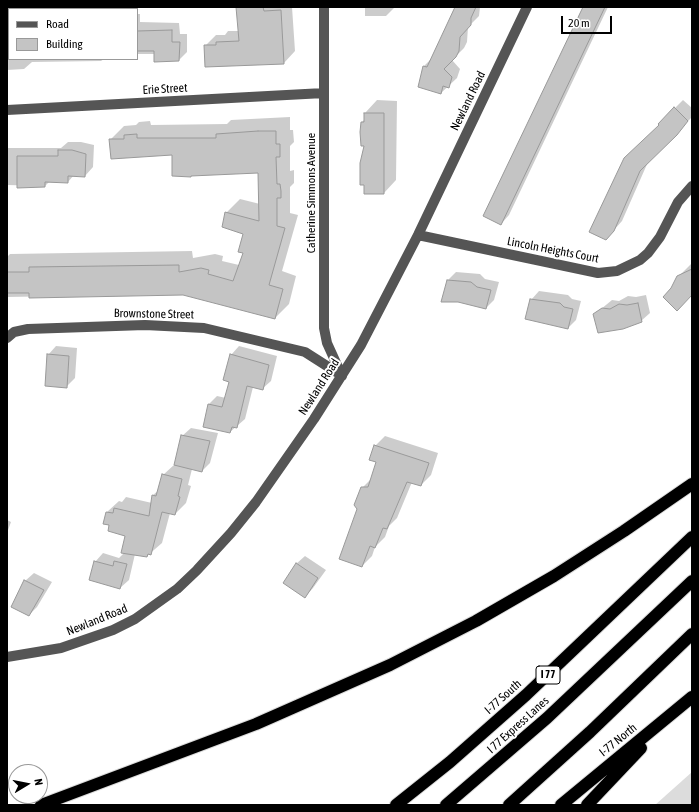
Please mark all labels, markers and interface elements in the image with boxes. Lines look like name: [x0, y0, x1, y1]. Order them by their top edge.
legend: [8, 8, 138, 60]
scale bar: [563, 8, 614, 34]
text: 20 m: [568, 16, 590, 30]
text: Road: [46, 17, 69, 31]
text: Building: [46, 37, 83, 51]
street label: Newland Road: [447, 69, 489, 133]
street label: Erie Street: [142, 81, 188, 97]
street label: Catherine Simmons Avenue: [304, 133, 318, 253]
street label: Lincoln Heights Court: [506, 234, 600, 266]
street label: Brownstone Street: [114, 306, 194, 322]
street label: Newland Road: [295, 356, 343, 418]
street label: Newland Road: [64, 601, 130, 639]
road number: I 77: [536, 666, 560, 684]
street label: I-77 South: [482, 677, 524, 717]
street label: I 77 Express Lanes: [484, 694, 552, 756]
street label: I-77 North: [596, 720, 640, 760]
north arrow: [8, 764, 48, 804]
text: N: [32, 778, 45, 786]

